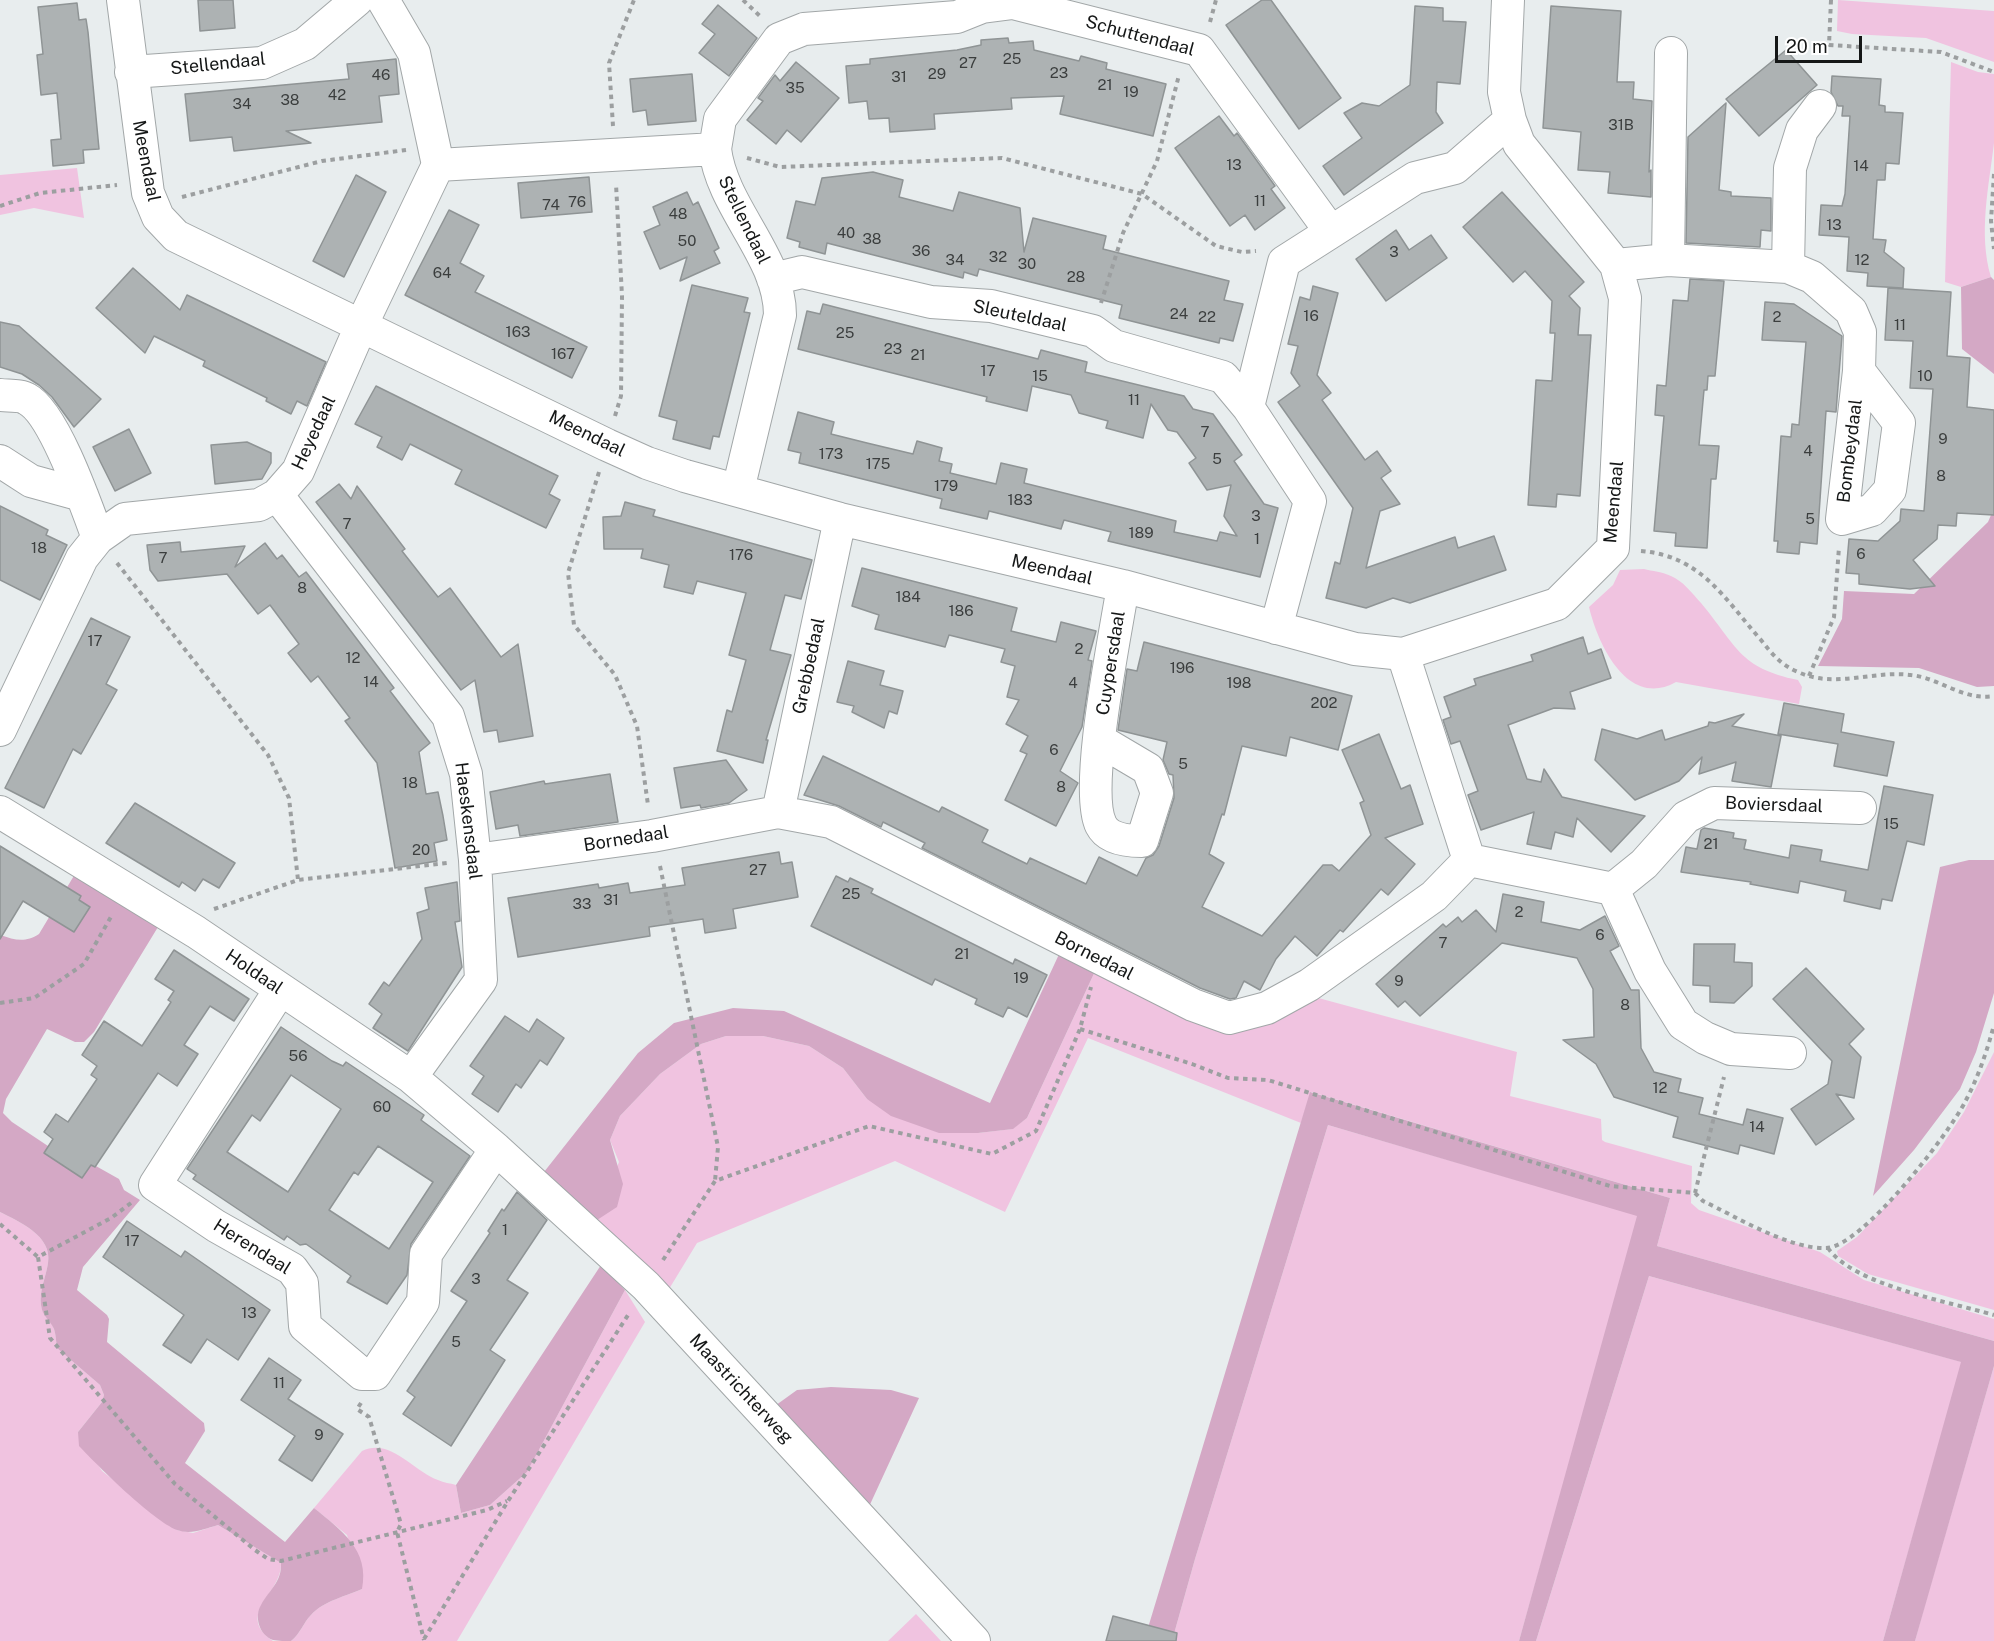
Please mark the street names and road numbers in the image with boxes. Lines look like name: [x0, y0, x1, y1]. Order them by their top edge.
street label: Schuttendaal: [1083, 11, 1197, 61]
street label: Stellendaal: [169, 48, 267, 80]
street label: Meendaal: [128, 118, 164, 204]
street label: Stellendaal: [713, 172, 775, 268]
street label: Sleuteldaal: [971, 295, 1069, 337]
street label: Heyedaal: [287, 392, 341, 474]
street label: Bombeydaal: [1833, 398, 1867, 504]
street label: Meendaal: [545, 406, 629, 462]
street label: Meendaal: [1600, 460, 1628, 544]
street label: Meendaal: [1009, 550, 1095, 590]
street label: Cuypersdaal: [1092, 609, 1130, 717]
street label: Grebbedaal: [788, 616, 830, 716]
street label: Haeskensdaal: [450, 761, 486, 881]
street label: Boviersdaal: [1725, 792, 1823, 818]
street label: Bornedaal: [582, 822, 670, 856]
street label: Bornedaal: [1051, 927, 1137, 985]
street label: Holdaal: [221, 945, 287, 999]
street label: Herendaal: [209, 1215, 295, 1279]
street label: Maastrichterweg: [685, 1330, 797, 1448]

